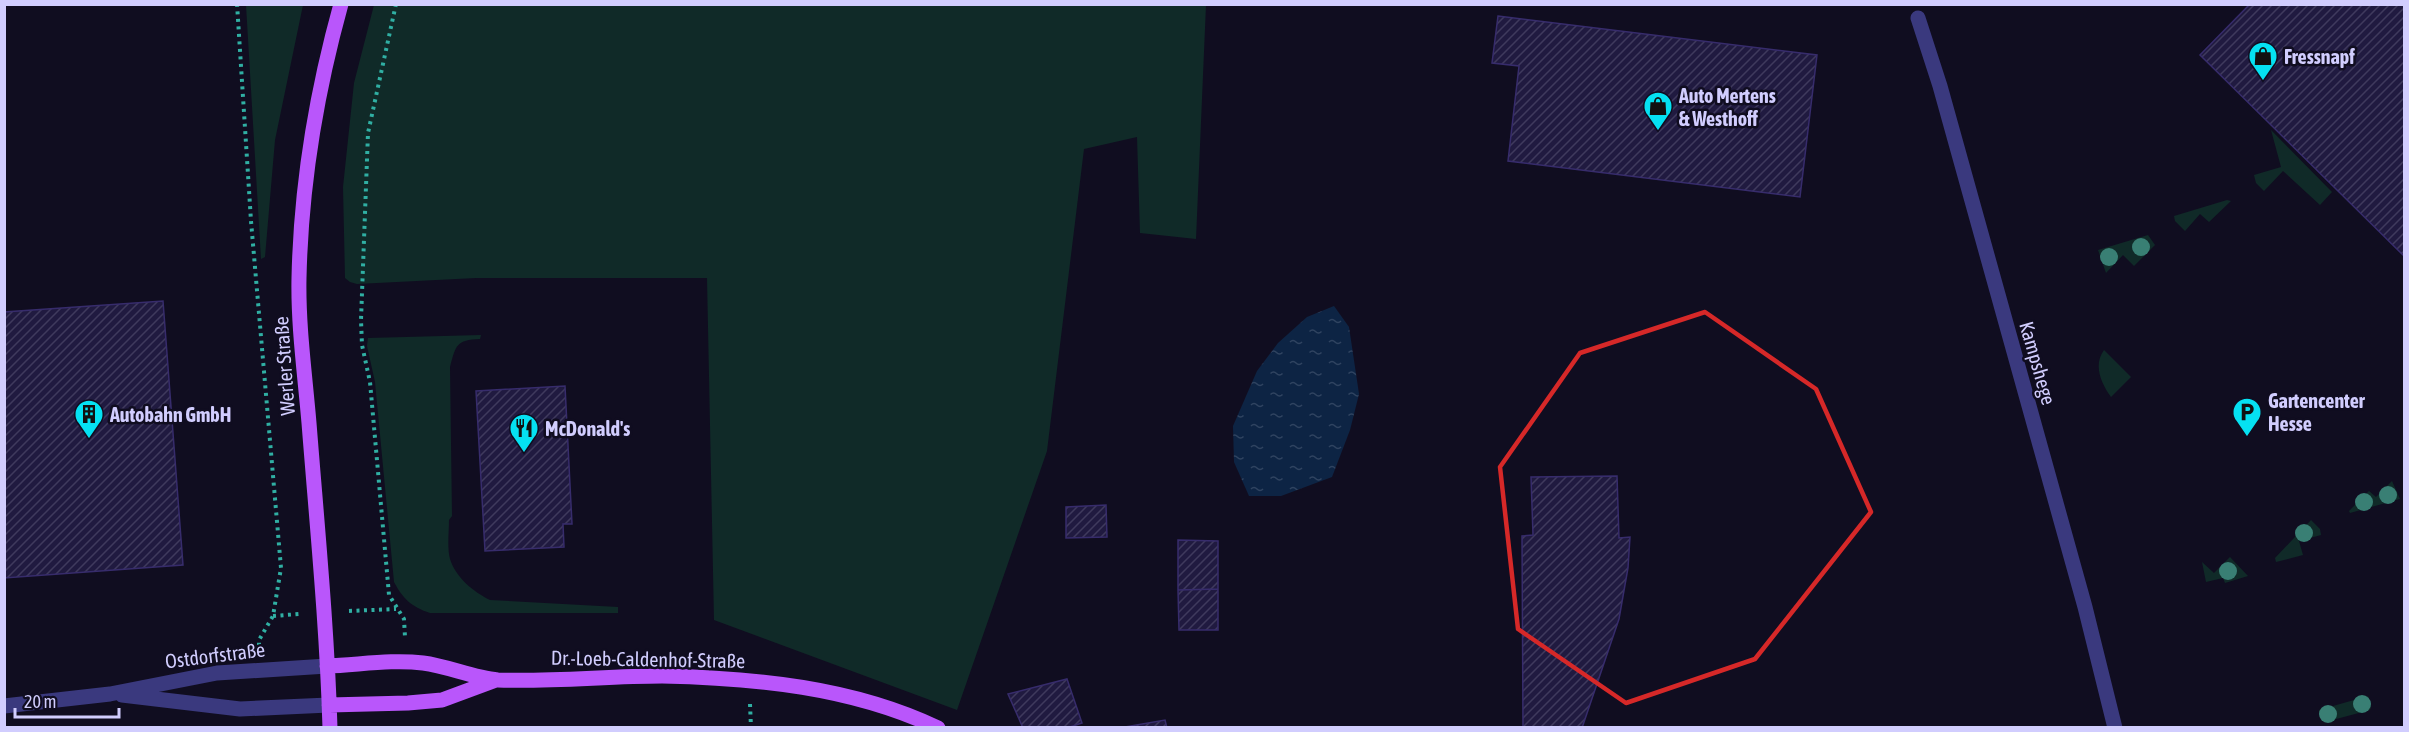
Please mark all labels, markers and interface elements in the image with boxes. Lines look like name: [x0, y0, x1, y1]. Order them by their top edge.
shop icon: Fressnapf: [2247, 40, 2279, 82]
place label: Fressnapf: [2284, 45, 2355, 68]
place label: Auto Mertens & Westhoff: [1678, 84, 1776, 130]
shop icon: Auto Mertens & Westhoff: [1642, 90, 1674, 132]
street label: Werler Straße: [269, 316, 299, 416]
street label: Kampshege: [2015, 319, 2061, 407]
place label: Gartencenter Hesse: [2268, 389, 2366, 435]
parking icon: Gartencenter Hesse: [2231, 396, 2263, 438]
building icon: Autobahn GmbH: [73, 398, 105, 440]
place label: Autobahn GmbH: [109, 403, 231, 426]
restaurant icon: McDonald's: [508, 412, 540, 454]
place label: McDonald's: [545, 417, 630, 440]
street label: Ostdorfstraße: [164, 637, 266, 673]
street label: Dr.-Loeb-Caldenhof-Straße: [551, 646, 745, 672]
scale bar: [15, 681, 118, 719]
text: 20 m: [24, 691, 56, 712]

